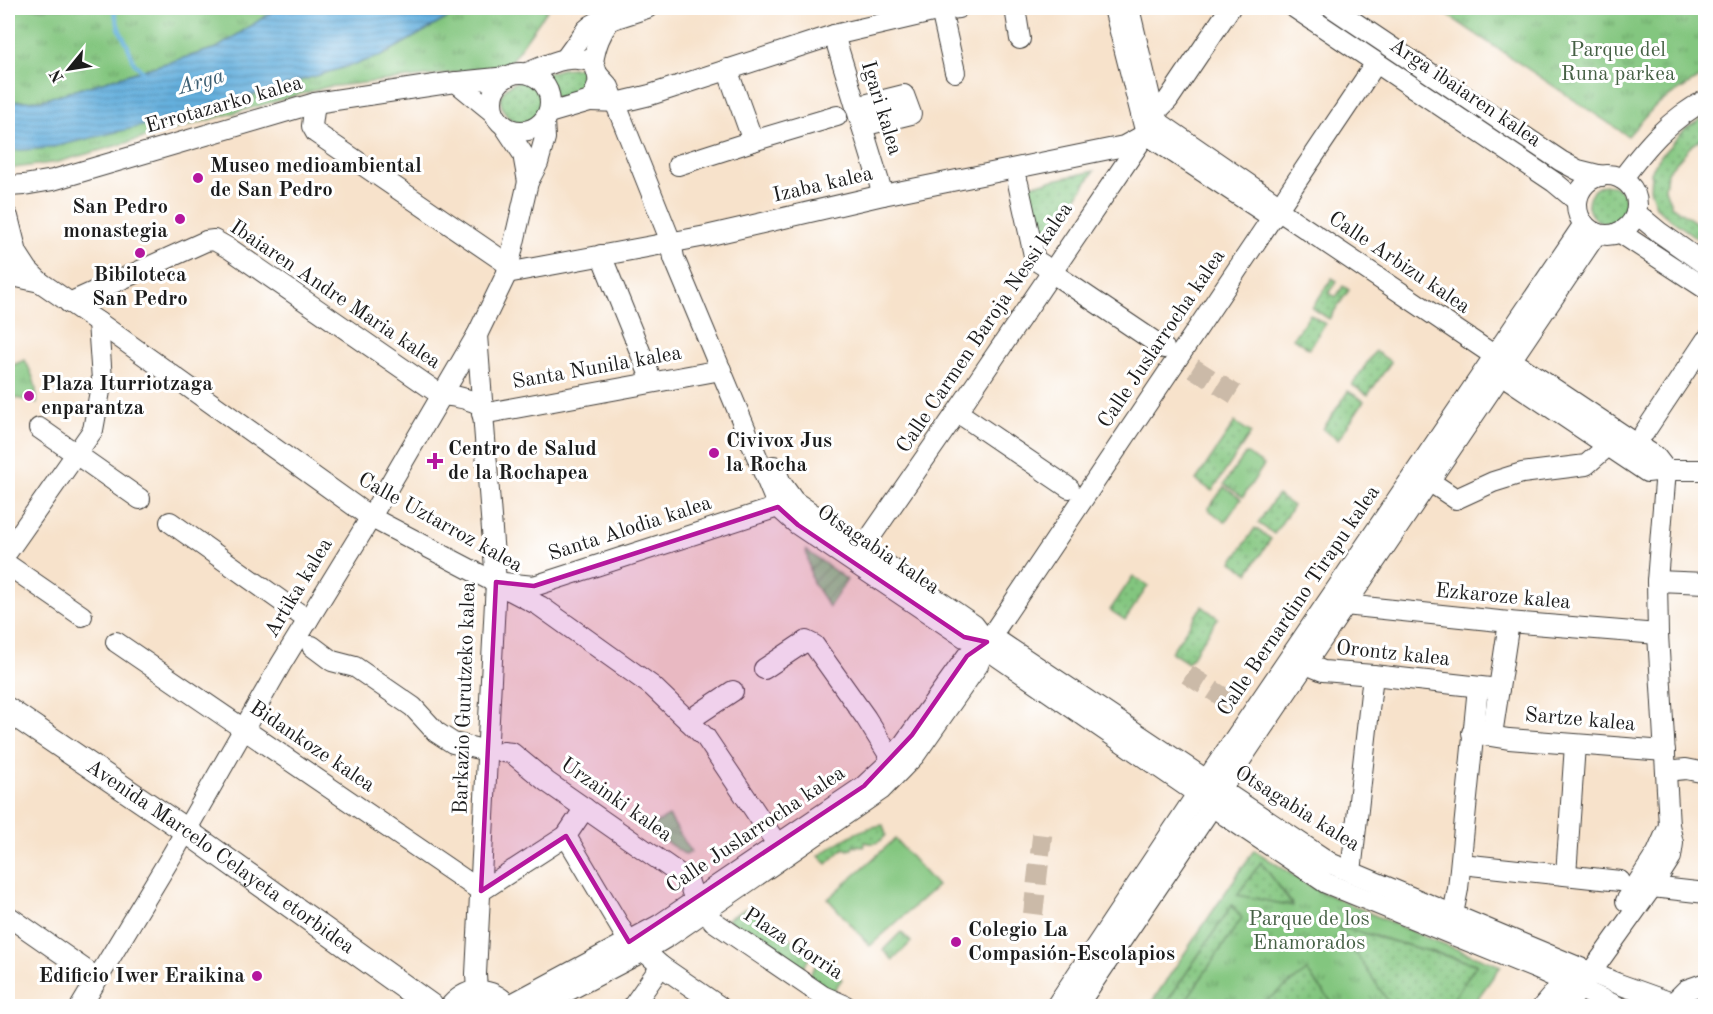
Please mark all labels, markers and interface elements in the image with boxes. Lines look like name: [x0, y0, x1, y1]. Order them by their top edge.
street label: Arga ibaiaren kalea: [1386, 35, 1544, 151]
north arrow: [39, 39, 99, 99]
park label: Parque del Runa parkea: [1561, 40, 1675, 85]
street label: Igari kalea: [857, 58, 905, 158]
water label: Arga: [174, 65, 227, 99]
text: N: [47, 66, 68, 85]
street label: Errotazarko kalea: [143, 73, 305, 137]
place label: Museo medioambiental de San Pedro: [210, 156, 422, 201]
street label: Izaba kalea: [771, 163, 875, 207]
marker: Museo medioambiental de San Pedro: [191, 171, 205, 185]
place label: San Pedro monastegia: [63, 197, 168, 242]
street label: Calle Carmen Baroja Nessi kalea: [893, 199, 1077, 457]
street label: Calle Arbizu kalea: [1324, 208, 1474, 318]
marker: San Pedro monastegia: [173, 212, 187, 226]
street label: Ibaiaren Andre Maria kalea: [226, 217, 444, 373]
marker: Bibiloteca San Pedro: [133, 246, 147, 260]
street label: Calle Juslarrocha kalea: [1094, 246, 1230, 432]
place label: Bibiloteca San Pedro: [92, 265, 188, 310]
street label: Santa Nunila kalea: [511, 343, 683, 393]
place label: Plaza Iturriotzaga enparantza: [41, 374, 213, 419]
marker: Plaza Iturriotzaga enparantza: [22, 389, 36, 403]
place label: Civivox Jus la Rocha: [726, 431, 832, 476]
place label: Centro de Salud de la Rochapea: [448, 439, 597, 484]
marker: Civivox Jus la Rocha: [707, 446, 721, 460]
marker: Centro de Salud de la Rochapea: [426, 452, 444, 470]
street label: Calle Uztarroz kalea: [354, 469, 526, 577]
street label: Calle Bernardino Tirapu kalea: [1214, 482, 1384, 720]
street label: Santa Alodia kalea: [546, 493, 714, 565]
street label: Otsagabia kalea: [813, 501, 943, 599]
street label: Artika kalea: [261, 535, 337, 641]
street label: Barkazio Gurutzeko kalea: [450, 581, 480, 815]
street label: Ezkaroze kalea: [1434, 581, 1572, 613]
street label: Orontz kalea: [1335, 638, 1451, 670]
street label: Bidankoze kalea: [246, 697, 378, 797]
street label: Sartze kalea: [1524, 705, 1636, 735]
street label: Urzainki kalea: [556, 754, 676, 846]
street label: Avenida Marcelo Celayeta etorbidea: [82, 756, 358, 958]
street label: Calle Juslarrocha kalea: [663, 762, 849, 898]
street label: Otsagabia kalea: [1231, 762, 1363, 856]
street label: Plaza Gorria: [739, 904, 847, 984]
park label: Parque de los Enamorados: [1248, 909, 1370, 954]
place label: Colegio La Compasión-Escolapios: [968, 920, 1175, 965]
marker: Colegio La Compasión-Escolapios: [949, 935, 963, 949]
place label: Edificio Iwer Eraikina: [39, 966, 245, 987]
marker: Edificio Iwer Eraikina: [250, 969, 264, 983]

